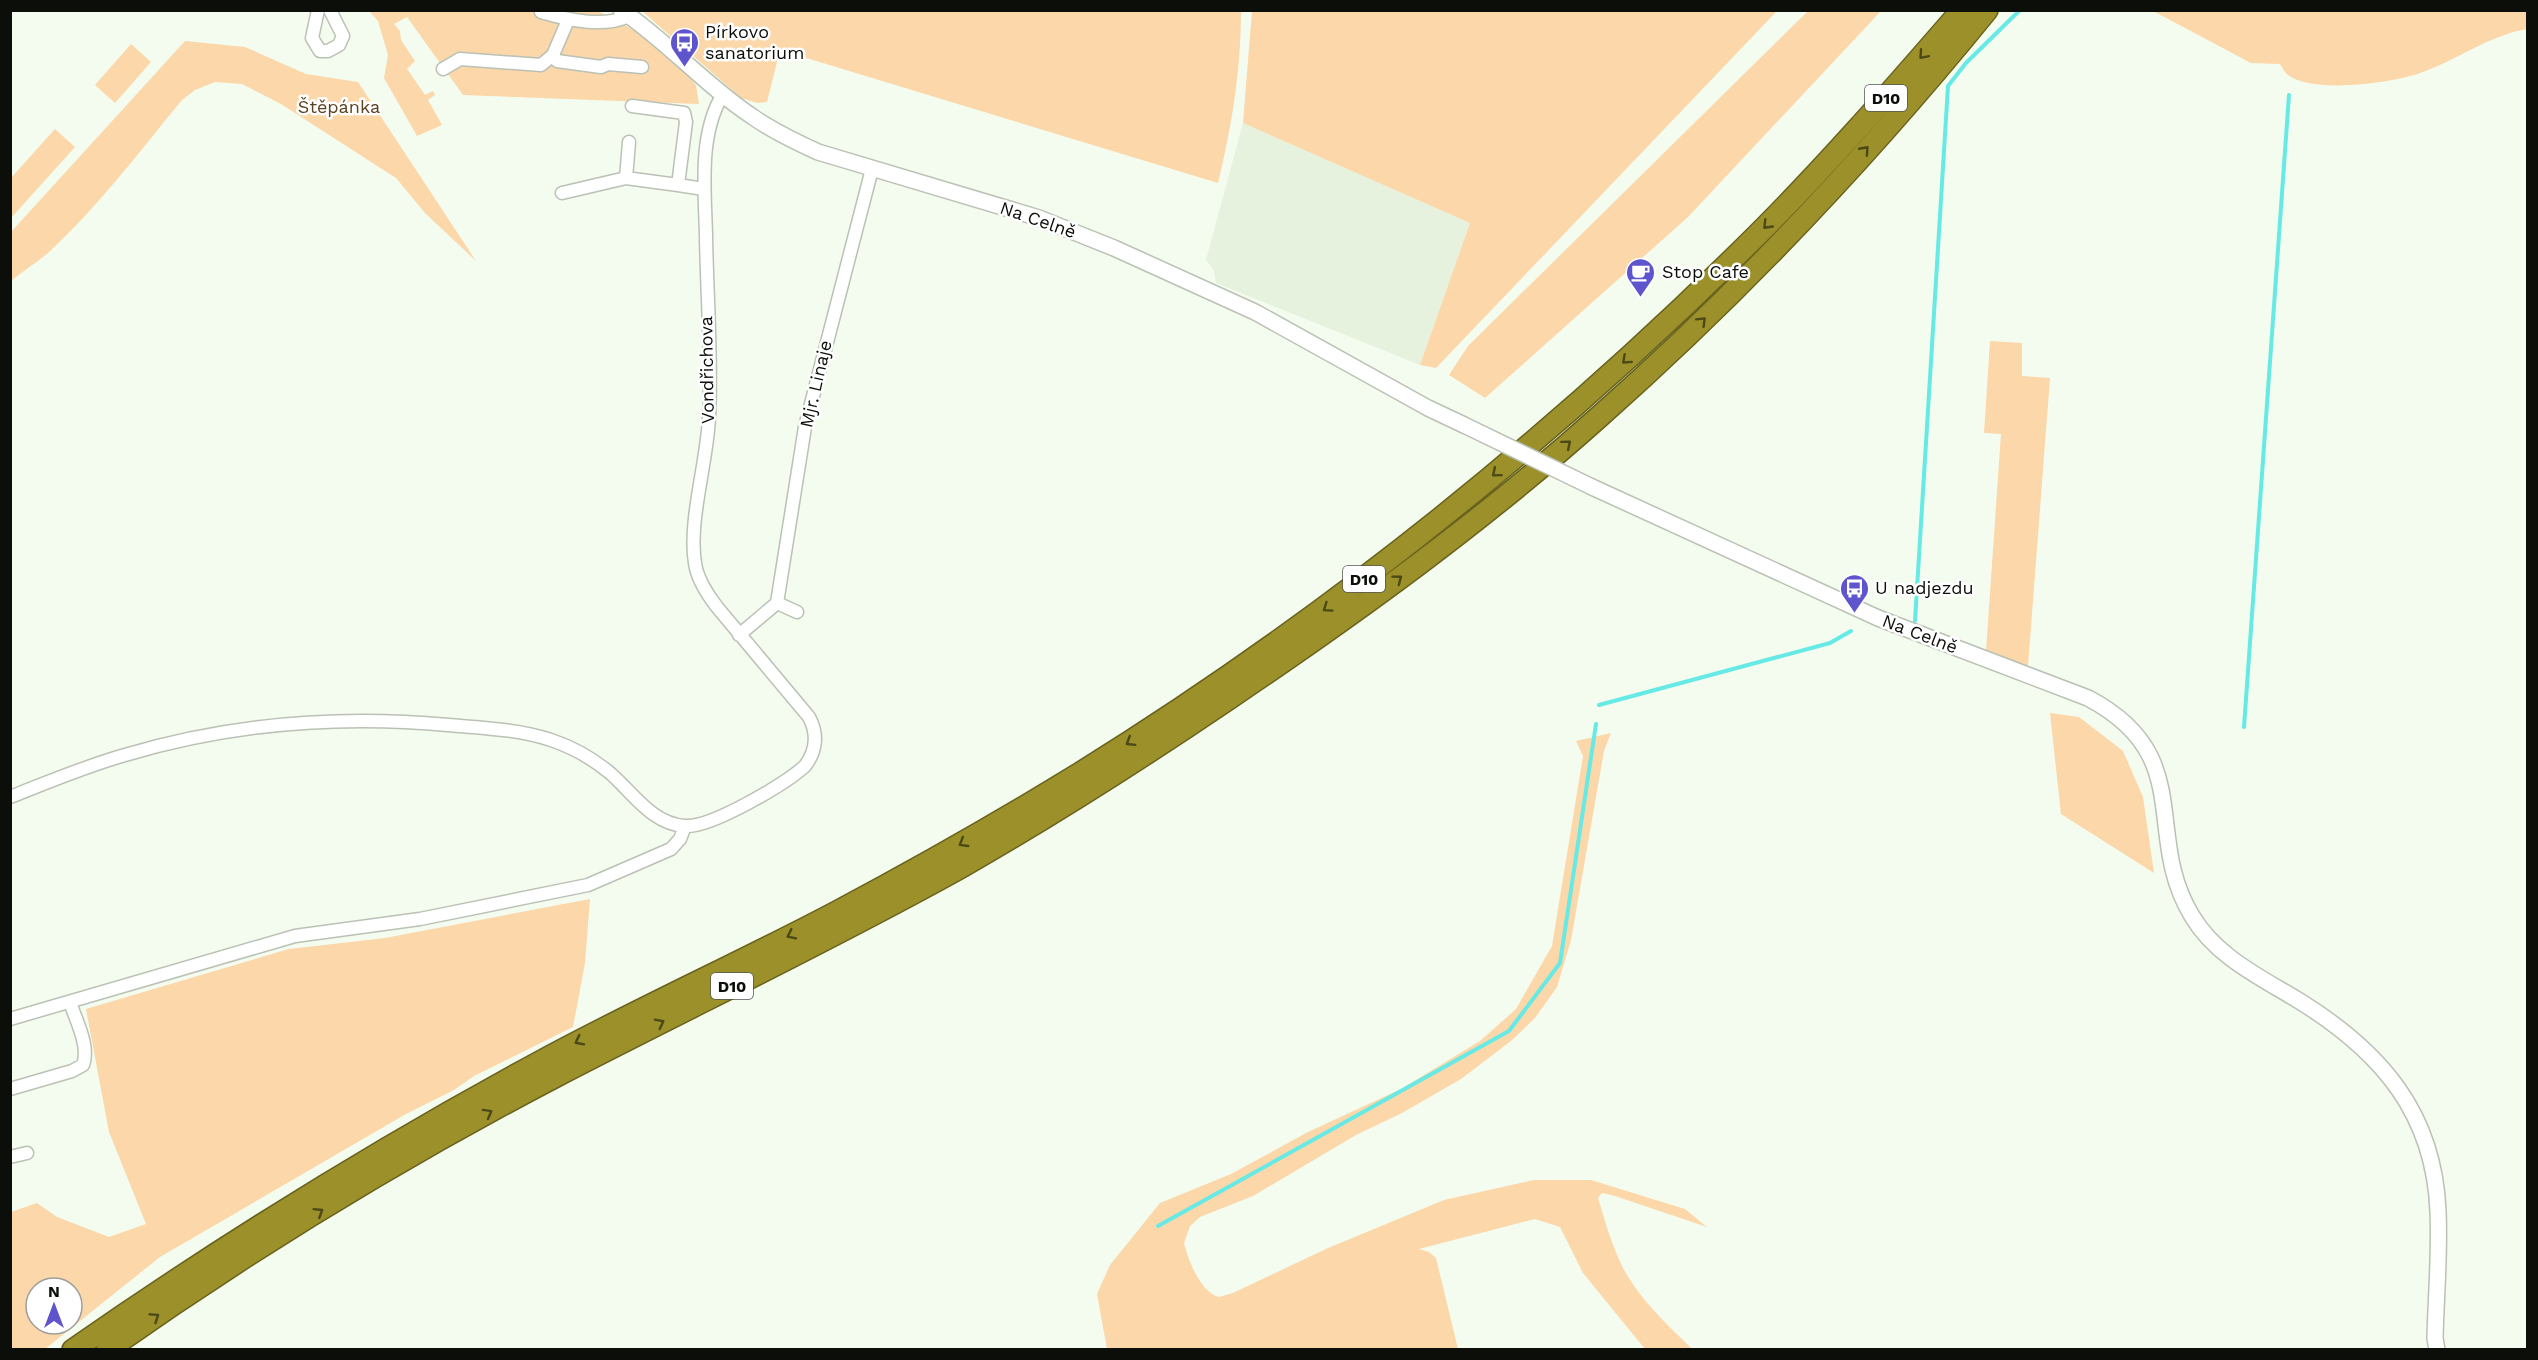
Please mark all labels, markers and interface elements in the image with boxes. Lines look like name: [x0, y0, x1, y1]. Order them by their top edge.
place label: Pírkovo sanatorium: [705, 21, 804, 63]
bus stop icon: Pírkovo sanatorium: [668, 26, 700, 68]
one-way arrow: [1920, 48, 1931, 59]
road number: D10: [1865, 85, 1907, 111]
park label: Štěpánka: [298, 96, 380, 117]
one-way arrow: [1858, 146, 1869, 157]
street label: Na Celně: [997, 197, 1079, 242]
one-way arrow: [1763, 218, 1774, 228]
cafe icon: Stop Cafe: [1625, 256, 1657, 298]
place label: Stop Cafe: [1662, 261, 1749, 282]
street label: Vondřichova: [695, 316, 718, 424]
one-way arrow: [1694, 317, 1705, 328]
street label: Mjr. Linaje: [795, 338, 836, 430]
one-way arrow: [1622, 353, 1633, 364]
one-way arrow: [1560, 440, 1571, 451]
one-way arrow: [1492, 466, 1503, 477]
road number: D10: [1343, 566, 1385, 592]
bus stop icon: U nadjezdu: [1838, 572, 1870, 614]
one-way arrow: [1392, 575, 1403, 586]
place label: U nadjezdu: [1875, 577, 1974, 598]
one-way arrow: [1323, 601, 1334, 612]
street label: Na Celně: [1880, 610, 1961, 657]
one-way arrow: [1126, 734, 1136, 746]
one-way arrow: [959, 835, 969, 847]
one-way arrow: [786, 927, 797, 939]
road number: D10: [711, 973, 753, 999]
one-way arrow: [654, 1019, 665, 1030]
one-way arrow: [575, 1034, 586, 1046]
one-way arrow: [481, 1109, 492, 1120]
one-way arrow: [313, 1207, 323, 1219]
north arrow: [24, 1276, 84, 1336]
text: N: [48, 1282, 60, 1301]
one-way arrow: [149, 1312, 159, 1324]

